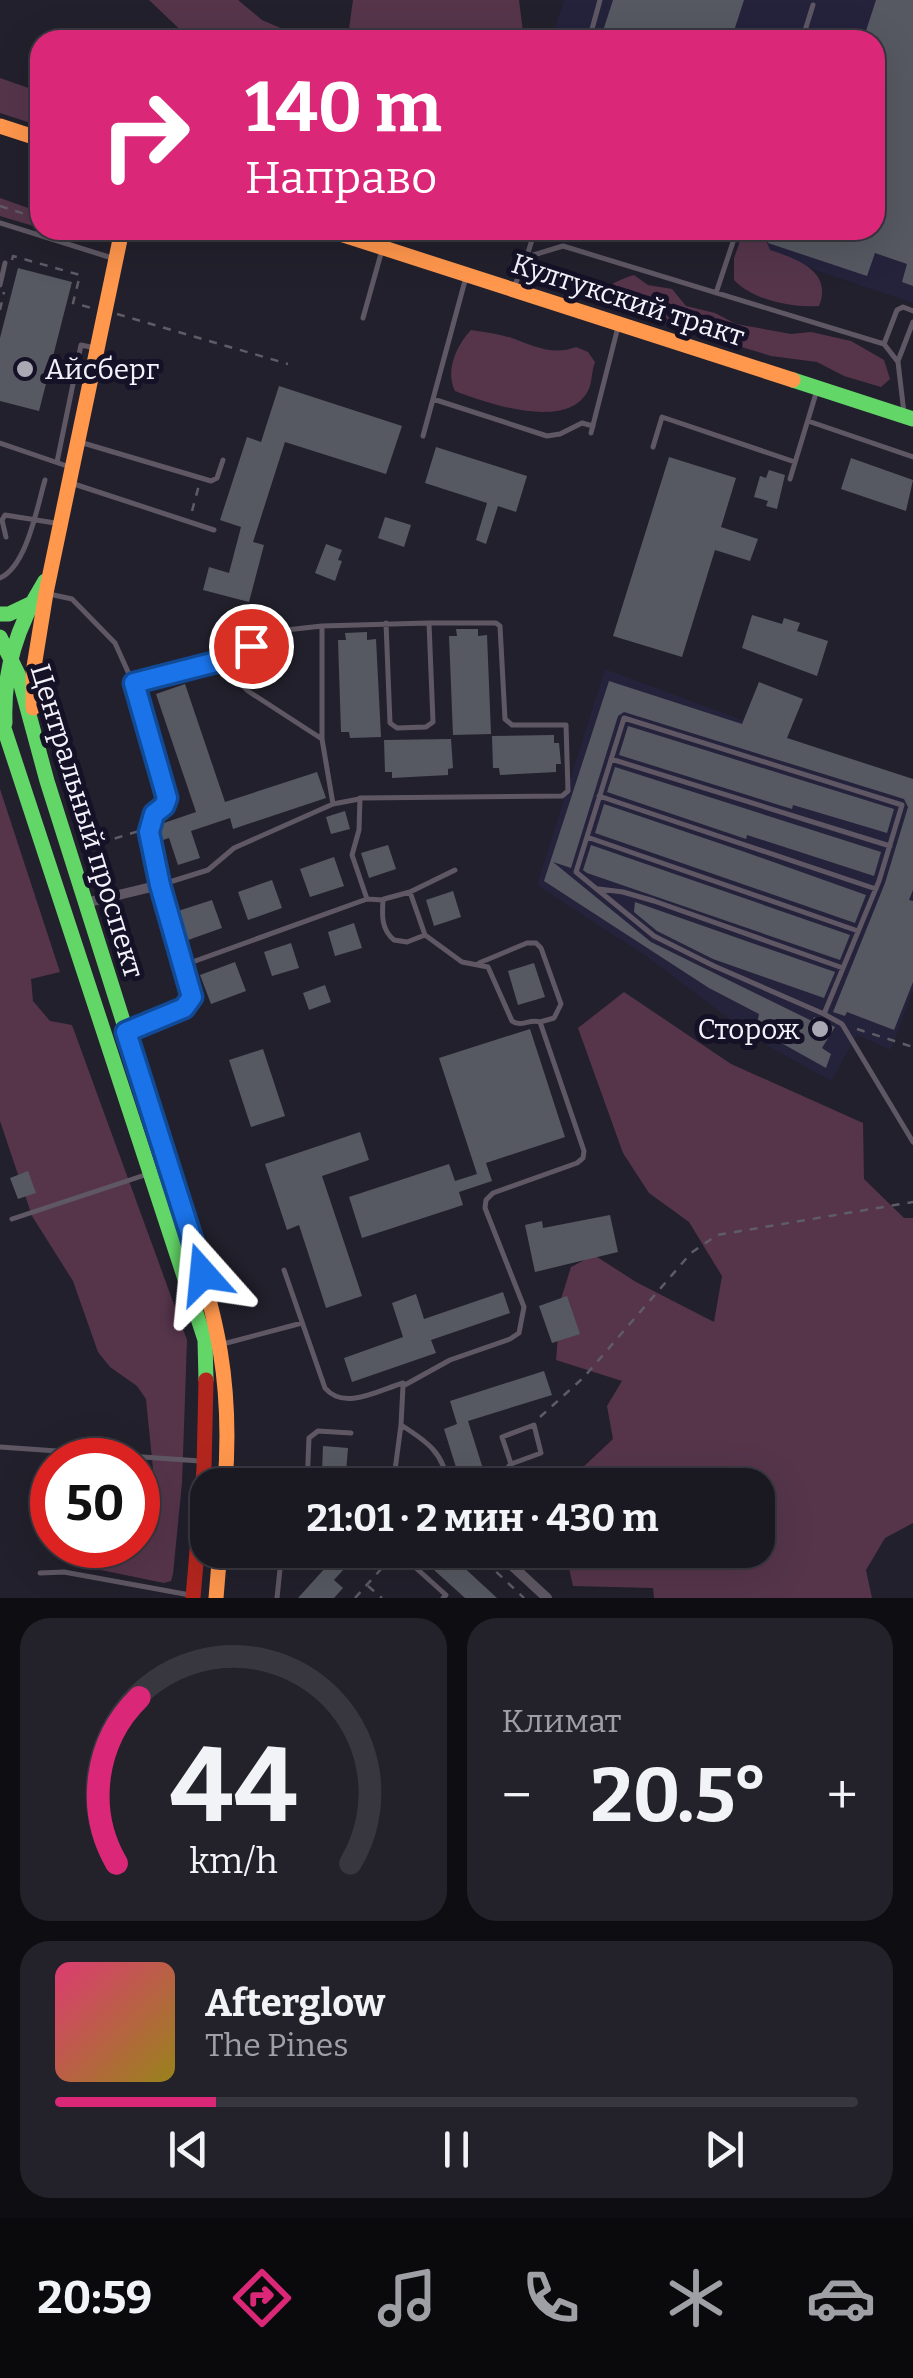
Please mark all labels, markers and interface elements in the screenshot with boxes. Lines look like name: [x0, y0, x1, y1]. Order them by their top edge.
text: 140 m: [245, 66, 442, 150]
icon: right: [80, 70, 210, 200]
text: Направо: [245, 151, 437, 205]
street label: Култукский тракт: [507, 247, 749, 353]
place label: Айсберг: [45, 353, 159, 386]
marker: Айсберг: [14, 358, 36, 380]
pin: [209, 604, 294, 689]
icon: arrive: [224, 619, 279, 674]
street label: Центральный проспект: [24, 660, 150, 982]
place label: Сторож: [697, 1013, 800, 1046]
marker: Сторож: [809, 1018, 831, 1040]
position arrow: [151, 1222, 255, 1326]
speed limit sign: 50: [30, 1438, 160, 1568]
text: 21:01 · 2 мин · 430 m: [306, 1495, 659, 1541]
text: Климат: [502, 1702, 621, 1740]
text: 44: [169, 1724, 297, 1849]
text: 20.5°: [591, 1751, 768, 1841]
text: −: [502, 1763, 532, 1829]
text: +: [827, 1763, 858, 1829]
text: km/h: [189, 1840, 277, 1882]
text: Afterglow: [205, 1980, 385, 2026]
text: The Pines: [205, 2026, 349, 2064]
icon: previous: [161, 2122, 216, 2177]
icon: pause: [429, 2122, 484, 2177]
icon: next: [697, 2122, 752, 2177]
icon: directions: [227, 2263, 297, 2333]
icon: music: [372, 2263, 442, 2333]
icon: phone: [516, 2263, 586, 2333]
icon: climate: [661, 2263, 731, 2333]
icon: car: [806, 2263, 876, 2333]
text: 20:59: [37, 2271, 152, 2325]

